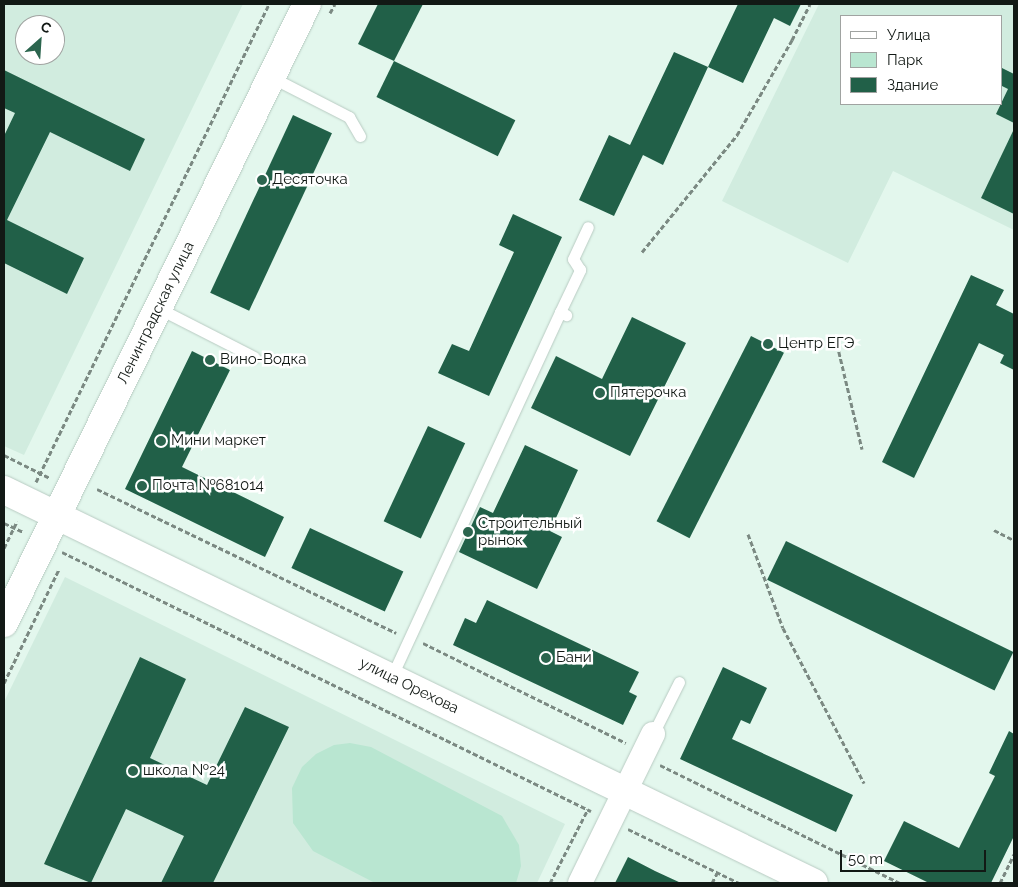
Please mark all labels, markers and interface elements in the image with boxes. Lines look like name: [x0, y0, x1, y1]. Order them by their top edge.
north arrow: [15, 15, 65, 65]
legend: [840, 15, 1003, 105]
text: С: [38, 18, 54, 37]
text: Улица: [887, 26, 931, 44]
text: Парк: [887, 51, 923, 69]
text: Здание: [887, 76, 938, 94]
place label: Десяточка: [272, 171, 348, 189]
marker: Десяточка: [256, 174, 268, 186]
street label: Ленинградская улица: [114, 239, 198, 387]
place label: Центр ЕГЭ: [778, 335, 854, 353]
marker: Центр ЕГЭ: [762, 338, 774, 350]
place label: Вино-Водка: [220, 351, 306, 369]
marker: Вино-Водка: [204, 354, 216, 366]
place label: Пятерочка: [610, 384, 686, 402]
marker: Пятерочка: [594, 387, 606, 399]
place label: Мини маркет: [171, 432, 266, 450]
marker: Мини маркет: [155, 435, 167, 447]
place label: Почта №681014: [152, 477, 264, 495]
marker: Почта №681014: [136, 480, 148, 492]
place label: Строительный рынок: [478, 514, 582, 549]
marker: Строительный рынок: [462, 526, 474, 538]
place label: Бани: [556, 649, 592, 667]
marker: Бани: [540, 652, 552, 664]
street label: улица Орехова: [356, 654, 462, 718]
place label: школа №24: [143, 762, 225, 780]
marker: школа №24: [127, 765, 139, 777]
scale bar: [843, 840, 989, 872]
text: 50 m: [848, 850, 883, 868]

